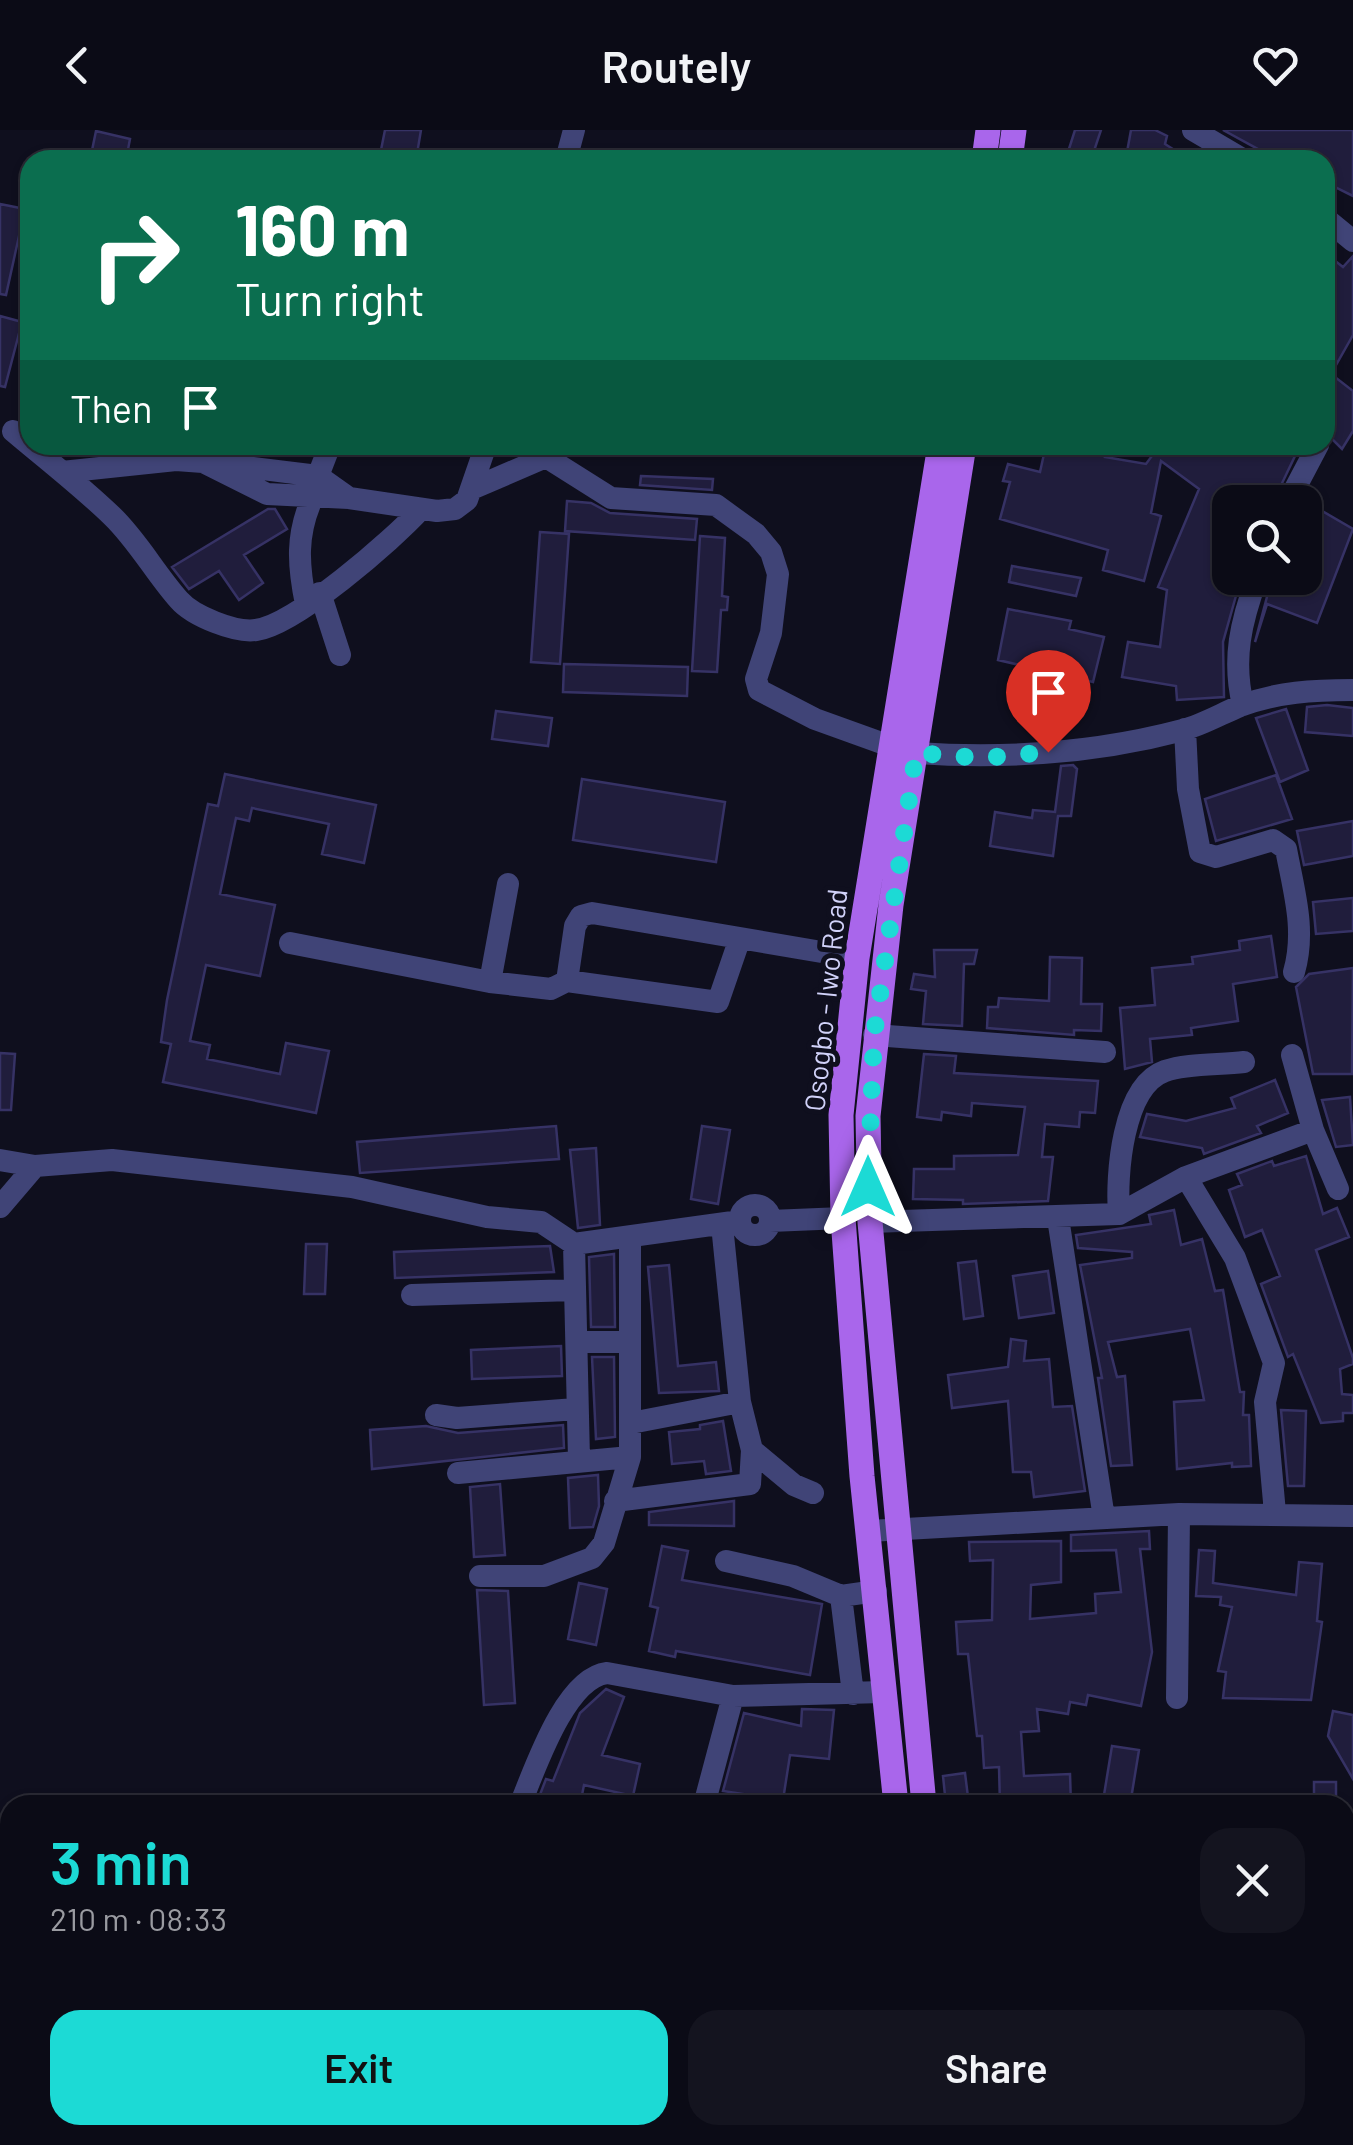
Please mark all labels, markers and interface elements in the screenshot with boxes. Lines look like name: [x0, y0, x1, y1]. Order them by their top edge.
icon: back: [50, 38, 105, 93]
text: Routely: [601, 38, 752, 92]
icon: heart: [1248, 38, 1303, 93]
text: 160 m: [235, 186, 410, 270]
icon: right: [70, 190, 200, 320]
text: Turn right: [235, 271, 425, 325]
icon: arrive: [173, 380, 228, 435]
text: Then: [70, 385, 153, 431]
map controls: [1212, 485, 1322, 595]
button: search: [1212, 485, 1322, 595]
pin: [1006, 650, 1091, 753]
icon: arrive: [1021, 665, 1076, 720]
street label: Osogbo - Iwo Road: [796, 887, 854, 1113]
position arrow: [816, 1135, 920, 1239]
text: 3 min: [50, 1825, 192, 1897]
button: close: [1200, 1828, 1305, 1933]
text: 210 m · 08:33: [50, 1899, 227, 1937]
button: Exit: [50, 2010, 668, 2125]
button: Share: [688, 2010, 1305, 2125]

